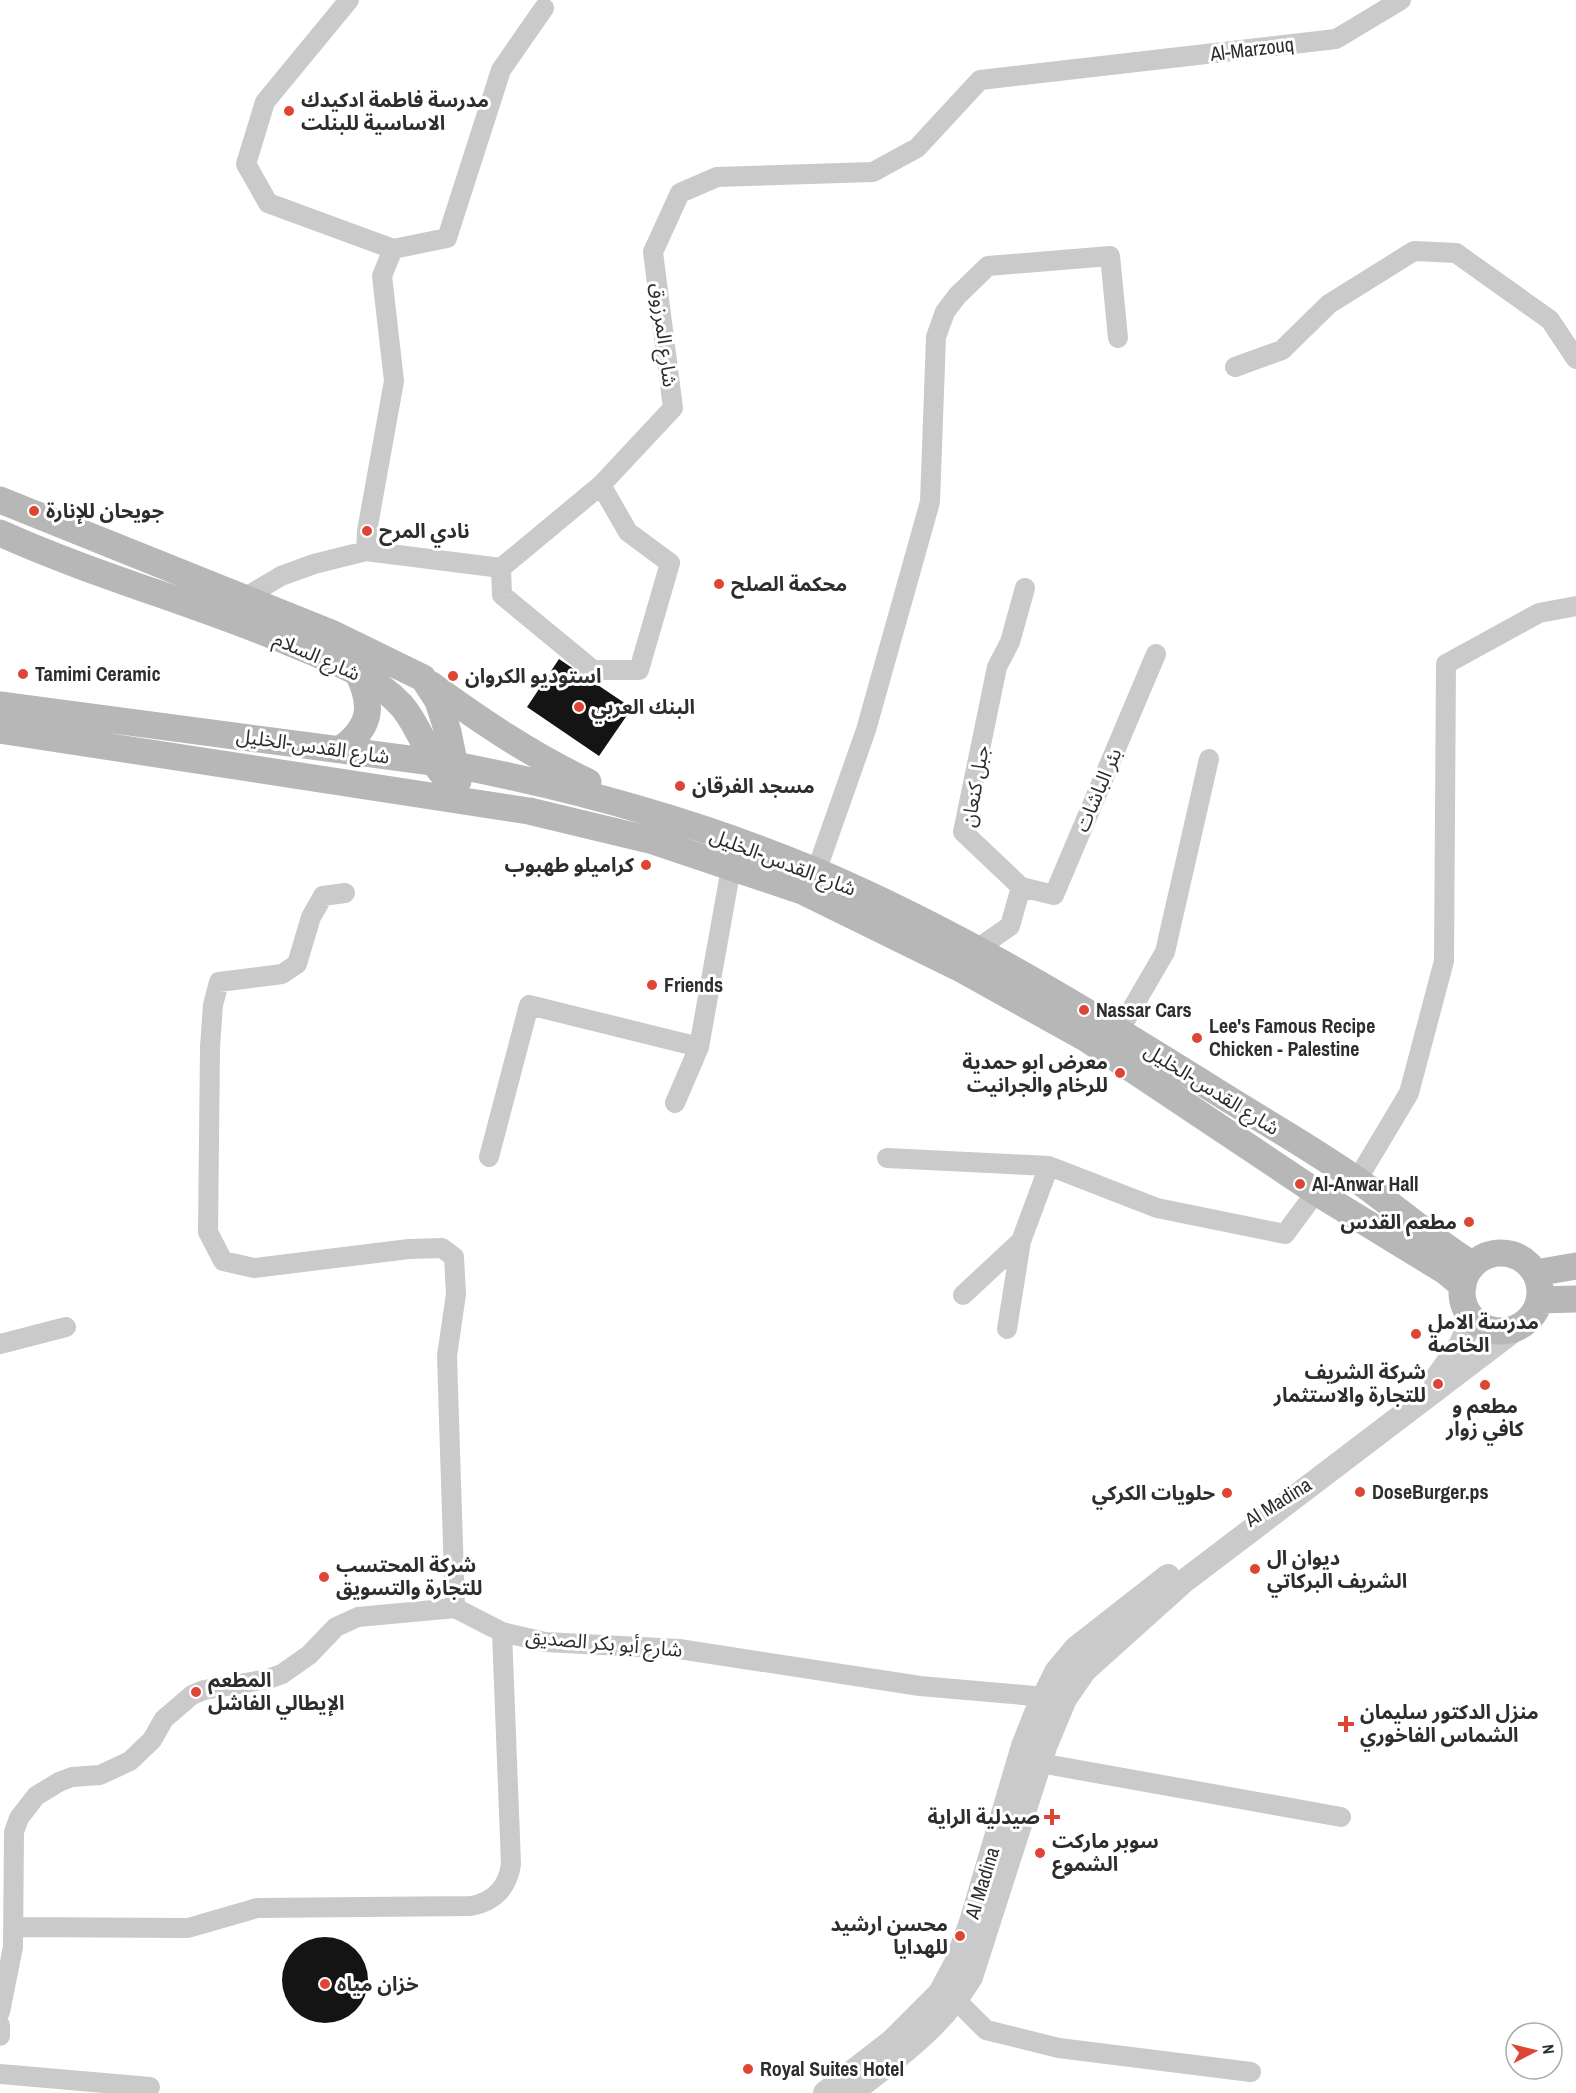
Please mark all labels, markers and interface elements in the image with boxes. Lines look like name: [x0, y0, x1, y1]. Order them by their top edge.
street label: Al-Marzouq: [1208, 30, 1295, 67]
place label: مدرسة فاطمة ادكيدك الاساسية للبنلت: [301, 86, 489, 136]
marker: مدرسة فاطمة ادكيدك الاساسية للبنلت: [282, 104, 296, 118]
street label: شارع المرزوق: [643, 281, 684, 389]
place label: جويحان للإنارة: [46, 497, 165, 525]
marker: جويحان للإنارة: [27, 504, 41, 518]
place label: نادي المرح: [379, 517, 470, 548]
marker: نادي المرح: [360, 524, 374, 538]
place label: محكمة الصلح: [731, 570, 847, 599]
marker: محكمة الصلح: [712, 577, 726, 591]
street label: شارع السلام: [269, 624, 365, 688]
place label: Tamimi Ceramic: [35, 660, 161, 687]
place label: استوديو الكروان: [465, 662, 601, 689]
marker: Tamimi Ceramic: [16, 667, 30, 681]
marker: استوديو الكروان: [446, 669, 460, 683]
place label: البنك العربي: [591, 693, 695, 724]
marker: البنك العربي: [572, 700, 586, 714]
street label: شارع القدس-الخليل: [234, 721, 391, 772]
street label: جبل كنعان: [954, 743, 995, 829]
street label: بئر الباشات: [1068, 744, 1127, 836]
place label: مسجد الفرقان: [692, 772, 815, 799]
marker: مسجد الفرقان: [673, 779, 687, 793]
street label: شارع القدس-الخليل: [706, 821, 860, 904]
place label: كراميلو طهبوب: [504, 851, 635, 878]
marker: كراميلو طهبوب: [639, 858, 653, 872]
place label: Friends: [664, 971, 723, 998]
marker: Friends: [645, 978, 659, 992]
place label: Nassar Cars: [1096, 996, 1192, 1023]
marker: Nassar Cars: [1077, 1003, 1091, 1017]
place label: Lee's Famous Recipe Chicken - Palestine: [1209, 1012, 1375, 1062]
marker: Lee's Famous Recipe Chicken - Palestine: [1190, 1031, 1204, 1045]
street label: شارع القدس-الخليل: [1139, 1036, 1285, 1143]
place label: معرض ابو حمدية للرخام والجرانيت: [962, 1048, 1108, 1100]
marker: معرض ابو حمدية للرخام والجرانيت: [1113, 1066, 1127, 1080]
place label: Al-Anwar Hall: [1312, 1170, 1419, 1197]
marker: Al-Anwar Hall: [1293, 1177, 1307, 1191]
place label: مطعم القدس: [1341, 1208, 1457, 1237]
marker: مطعم القدس: [1462, 1215, 1476, 1229]
place label: مدرسة الامل الخاصة: [1428, 1308, 1539, 1358]
marker: مدرسة الامل الخاصة: [1409, 1327, 1423, 1341]
place label: شركة الشريف للتجارة والاستثمار: [1273, 1358, 1426, 1408]
marker: شركة الشريف للتجارة والاستثمار: [1431, 1377, 1445, 1391]
marker: مطعم و كافي زوار: [1478, 1378, 1492, 1392]
place label: مطعم و كافي زوار: [1445, 1392, 1525, 1446]
street label: Al Madina: [1238, 1471, 1316, 1533]
place label: DoseBurger.ps: [1372, 1478, 1489, 1505]
place label: حلويات الكركي: [1092, 1479, 1215, 1510]
marker: DoseBurger.ps: [1353, 1485, 1367, 1499]
marker: حلويات الكركي: [1220, 1486, 1234, 1500]
place label: ديوان ال الشريف البركاتي: [1267, 1544, 1407, 1598]
place label: شركة المحتسب للتجارة والتسويق: [336, 1551, 482, 1601]
marker: ديوان ال الشريف البركاتي: [1248, 1562, 1262, 1576]
marker: شركة المحتسب للتجارة والتسويق: [317, 1570, 331, 1584]
street label: شارع أبو بكر الصديق: [524, 1622, 684, 1665]
place label: المطعم الإيطالي الفاشل: [208, 1666, 345, 1720]
marker: المطعم الإيطالي الفاشل: [189, 1685, 203, 1699]
place label: منزل الدكتور سليمان الشماس الفاخوري: [1360, 1698, 1539, 1752]
marker: منزل الدكتور سليمان الشماس الفاخوري: [1337, 1715, 1355, 1733]
place label: صيدلية الراية: [927, 1803, 1040, 1830]
marker: صيدلية الراية: [1045, 1810, 1059, 1824]
place label: سوبر ماركت الشموع: [1052, 1827, 1159, 1879]
street label: Al Madina: [958, 1844, 1005, 1923]
marker: سوبر ماركت الشموع: [1033, 1846, 1047, 1860]
place label: محسن ارشيد للهدايا: [831, 1910, 948, 1960]
marker: محسن ارشيد للهدايا: [953, 1929, 967, 1943]
place label: خزان مياه: [337, 1970, 419, 1997]
marker: خزان مياه: [318, 1977, 332, 1991]
north arrow: [1504, 2021, 1564, 2081]
text: N: [1537, 2043, 1560, 2055]
place label: Royal Suites Hotel: [760, 2055, 904, 2082]
marker: Royal Suites Hotel: [741, 2062, 755, 2076]

